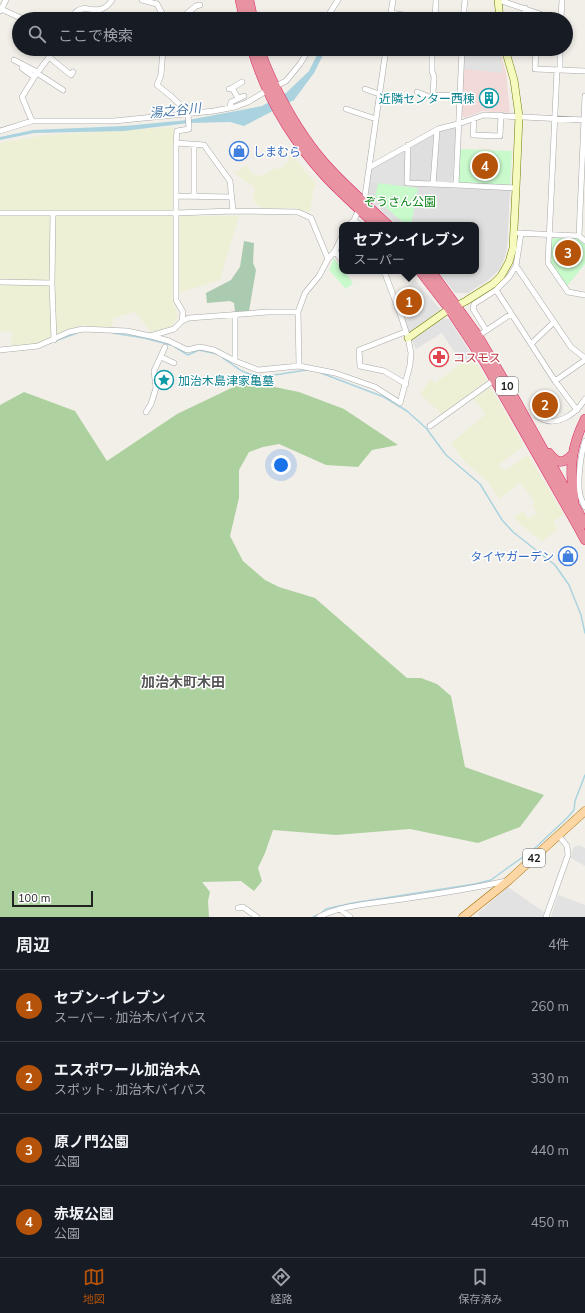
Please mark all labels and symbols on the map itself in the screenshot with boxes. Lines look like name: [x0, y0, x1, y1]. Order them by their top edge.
building icon: 近隣センター西棟: [478, 87, 500, 109]
place label: 近隣センター西棟: [379, 91, 475, 106]
water label: 湯之谷川: [148, 99, 204, 121]
shop icon: しまむら: [228, 140, 250, 162]
place label: しまむら: [253, 144, 301, 159]
pin: 4: [472, 151, 498, 181]
park label: ぞうさん公園: [364, 194, 436, 209]
pin: 3: [555, 238, 581, 268]
pin: 1: [396, 287, 422, 317]
pharmacy icon: コスモス: [428, 346, 450, 368]
place label: コスモス: [453, 350, 501, 365]
place icon: 加治木島津家亀墓: [153, 369, 175, 391]
place label: 加治木島津家亀墓: [178, 373, 274, 388]
road number: 10: [496, 377, 518, 395]
pin: 2: [532, 390, 558, 420]
your location: [271, 455, 291, 475]
shop icon: タイヤガーデン: [557, 545, 579, 567]
place label: タイヤガーデン: [470, 549, 554, 564]
district label: 加治木町木田: [141, 673, 225, 691]
road number: 42: [523, 849, 545, 867]
scale bar: [12, 889, 93, 908]

